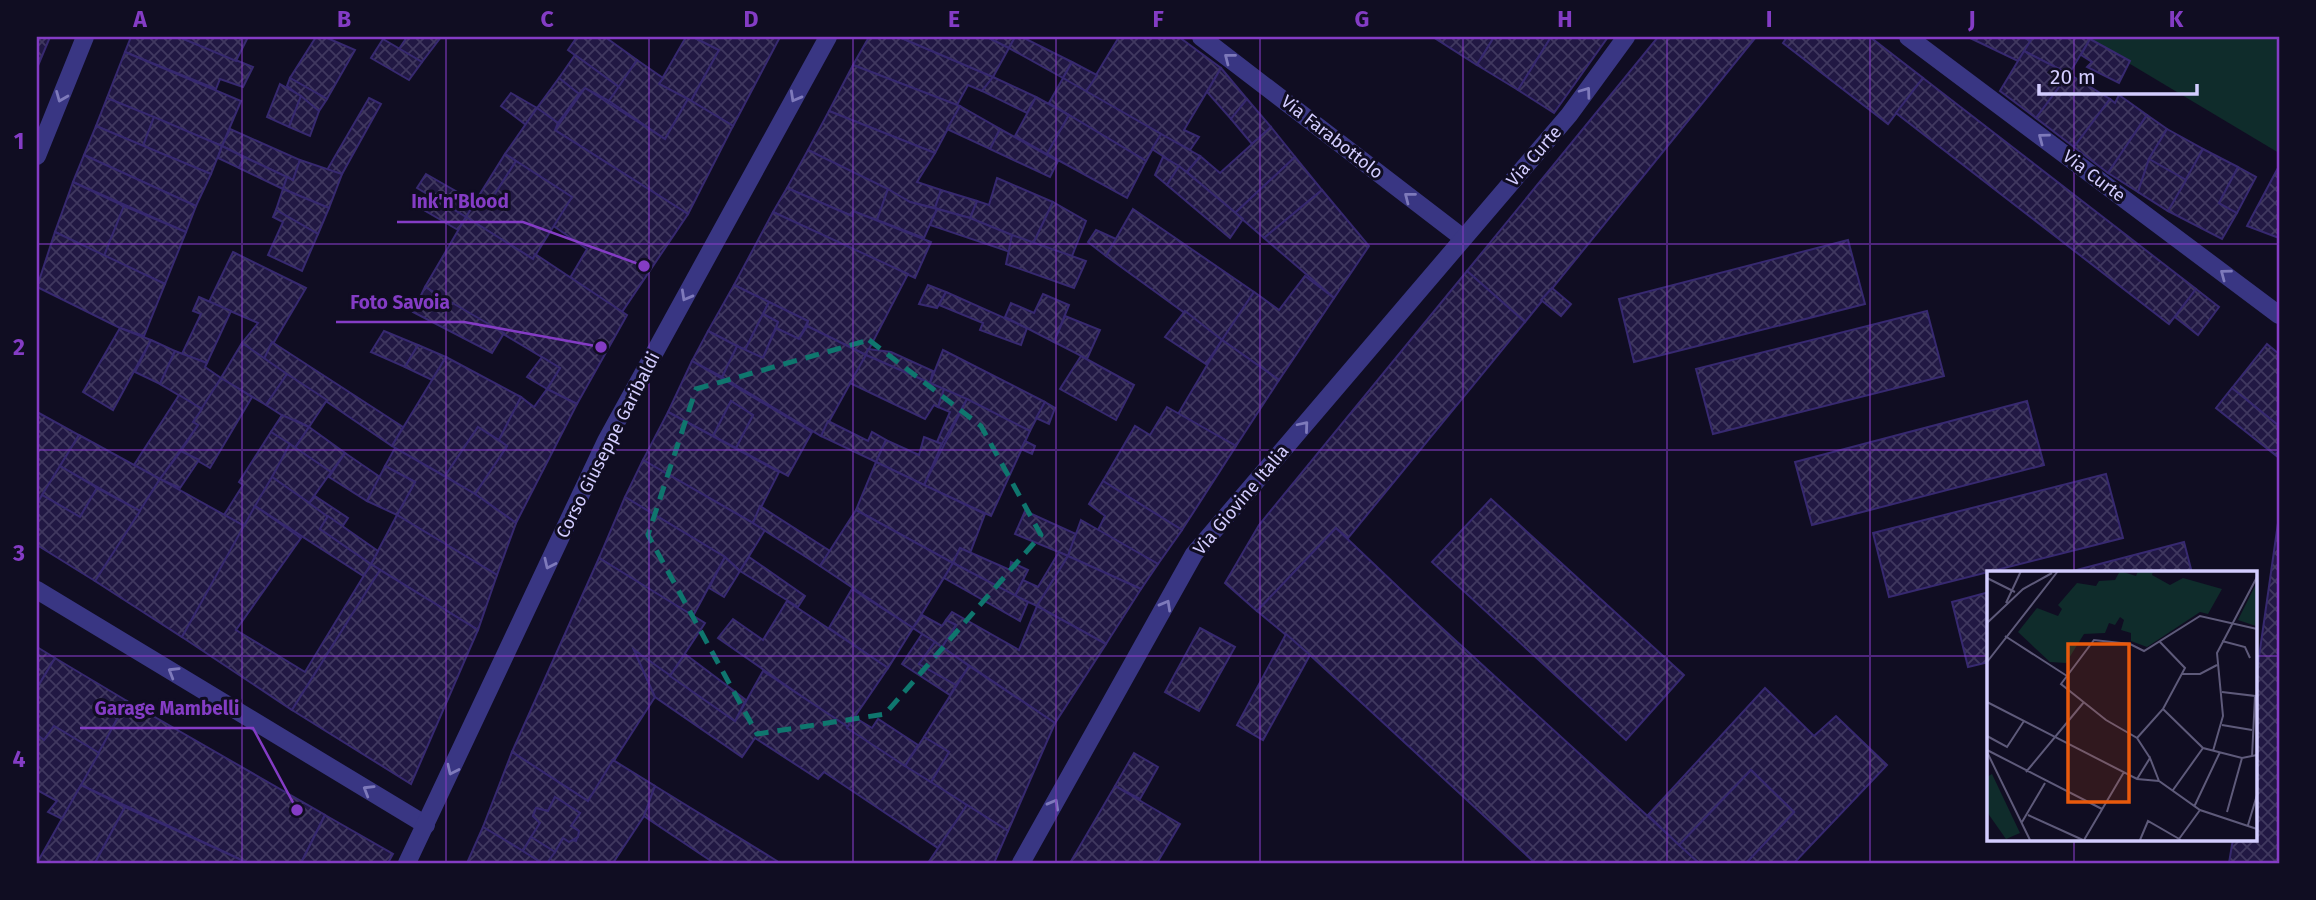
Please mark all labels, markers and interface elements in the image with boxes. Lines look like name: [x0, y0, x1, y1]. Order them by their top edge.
text: A: [132, 5, 147, 33]
text: B: [337, 5, 351, 33]
text: C: [540, 5, 554, 33]
text: D: [744, 5, 759, 33]
text: E: [948, 5, 960, 33]
text: F: [1152, 5, 1164, 33]
text: G: [1355, 5, 1369, 33]
text: H: [1557, 5, 1573, 33]
text: I: [1766, 5, 1772, 33]
text: J: [1967, 5, 1976, 33]
text: K: [2169, 5, 2184, 33]
scale bar: [2039, 52, 2197, 96]
one-way arrow: [1224, 53, 1237, 66]
text: 20 m: [2050, 64, 2096, 90]
one-way arrow: [1577, 88, 1590, 100]
one-way arrow: [55, 89, 69, 102]
one-way arrow: [790, 89, 803, 102]
street label: Via Farabottolo: [1277, 90, 1387, 184]
street label: Via Curte: [1502, 121, 1566, 191]
text: 1: [14, 127, 24, 155]
one-way arrow: [2038, 133, 2050, 146]
street label: Via Curte: [2058, 145, 2130, 207]
callout: Ink'n'Blood: [397, 182, 523, 222]
text: Ink'n'Blood: [411, 190, 509, 213]
one-way arrow: [1404, 192, 1417, 205]
one-way arrow: [2220, 270, 2232, 282]
callout: Foto Savoia: [336, 282, 464, 322]
one-way arrow: [681, 289, 694, 301]
text: Foto Savoia: [350, 291, 450, 314]
text: 2: [13, 333, 25, 361]
street label: Corso Giuseppe Garibaldi: [551, 348, 665, 542]
one-way arrow: [1296, 421, 1308, 434]
street label: Via Giovine Italia: [1189, 440, 1293, 560]
text: 3: [12, 539, 25, 567]
one-way arrow: [543, 557, 557, 569]
inset map: [1987, 571, 2256, 841]
one-way arrow: [1158, 600, 1171, 613]
one-way arrow: [167, 668, 180, 681]
callout: Garage Mambelli: [80, 688, 253, 728]
text: Garage Mambelli: [95, 697, 239, 720]
text: 4: [13, 745, 26, 773]
one-way arrow: [446, 763, 460, 775]
one-way arrow: [362, 785, 375, 798]
one-way arrow: [1046, 798, 1059, 811]

